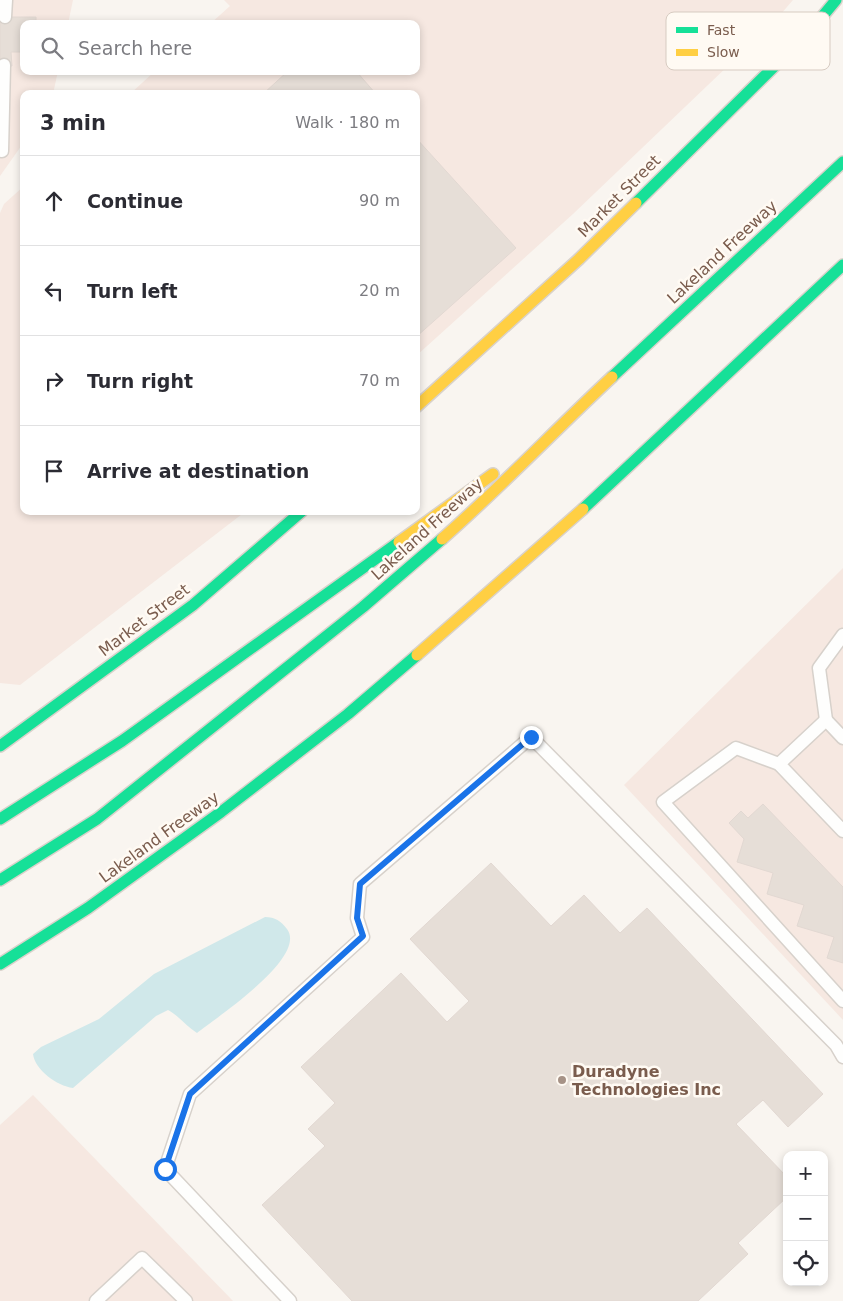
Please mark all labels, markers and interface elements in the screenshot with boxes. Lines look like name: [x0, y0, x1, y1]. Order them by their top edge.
legend: [666, 12, 830, 70]
search box: [20, 20, 420, 75]
text: Fast: [707, 22, 736, 38]
icon: search: [38, 34, 66, 62]
text: Search here: [78, 37, 192, 59]
text: Slow: [707, 44, 740, 60]
text: 3 min: [40, 111, 106, 135]
text: Walk · 180 m: [295, 113, 400, 132]
street label: Market Street: [574, 151, 664, 241]
icon: ahead: [40, 187, 68, 215]
text: Continue: [87, 190, 183, 212]
text: 90 m: [359, 191, 400, 210]
street label: Lakeland Freeway: [663, 196, 781, 308]
icon: left: [40, 277, 68, 305]
text: Turn left: [87, 280, 178, 302]
text: 20 m: [359, 281, 400, 300]
icon: right: [40, 367, 68, 395]
text: Turn right: [87, 370, 193, 392]
text: 70 m: [359, 371, 400, 390]
icon: arrive: [40, 457, 68, 485]
text: Arrive at destination: [87, 460, 309, 482]
street label: Lakeland Freeway: [367, 474, 487, 584]
street label: Market Street: [95, 580, 193, 660]
route end: [520, 726, 543, 749]
street label: Lakeland Freeway: [95, 787, 223, 887]
place label: Duradyne Technologies Inc: [572, 1062, 721, 1099]
marker: Duradyne Technologies Inc: [556, 1074, 568, 1086]
map controls: [783, 1151, 828, 1286]
button: +: [783, 1151, 828, 1196]
route start: [154, 1158, 177, 1181]
button: −: [783, 1196, 828, 1241]
button: locate: [783, 1241, 828, 1286]

